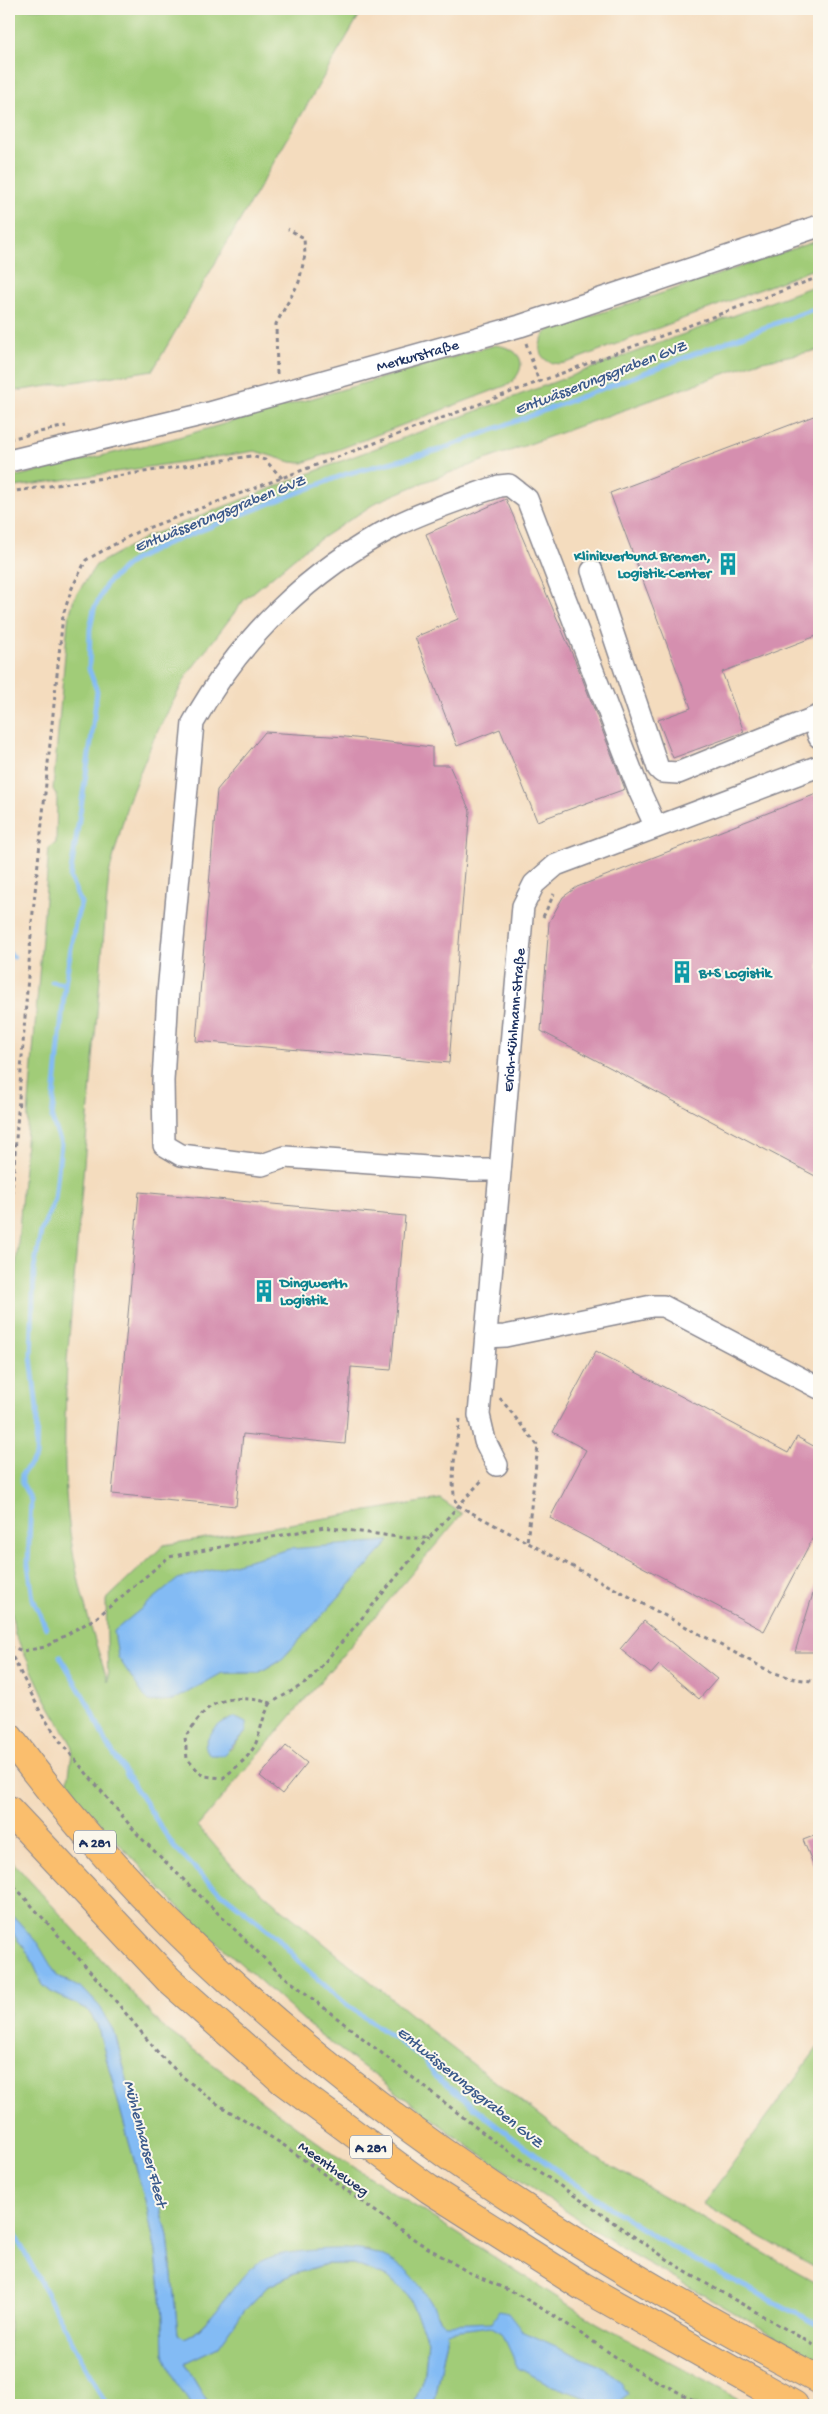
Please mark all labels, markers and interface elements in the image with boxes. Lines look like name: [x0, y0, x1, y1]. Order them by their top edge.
street label: Merkurstraße: [375, 337, 461, 377]
water label: Entwässerungsgraben GVZ: [513, 337, 691, 421]
water label: Entwässerungsgraben GVZ: [132, 472, 310, 558]
place label: Klinikverbund Bremen, Logistik-Center: [573, 548, 713, 583]
building icon: Klinikverbund Bremen, Logistik-Center: [715, 551, 741, 577]
street label: Erich-Kühlmann-Straße: [500, 947, 530, 1093]
building icon: B+S Logistik: [669, 959, 695, 985]
place label: B+S Logistik: [698, 965, 773, 983]
place label: Dingwerth Logistik: [278, 1275, 348, 1310]
building icon: Dingwerth Logistik: [251, 1278, 277, 1304]
road number: A 281: [74, 1830, 116, 1854]
water label: Entwässerungsgraben GVZ: [392, 2024, 547, 2154]
water label: Mühlenhauser Fleet: [118, 2079, 170, 2212]
road number: A 281: [350, 2136, 392, 2158]
street label: Meentheweg: [294, 2138, 372, 2201]

